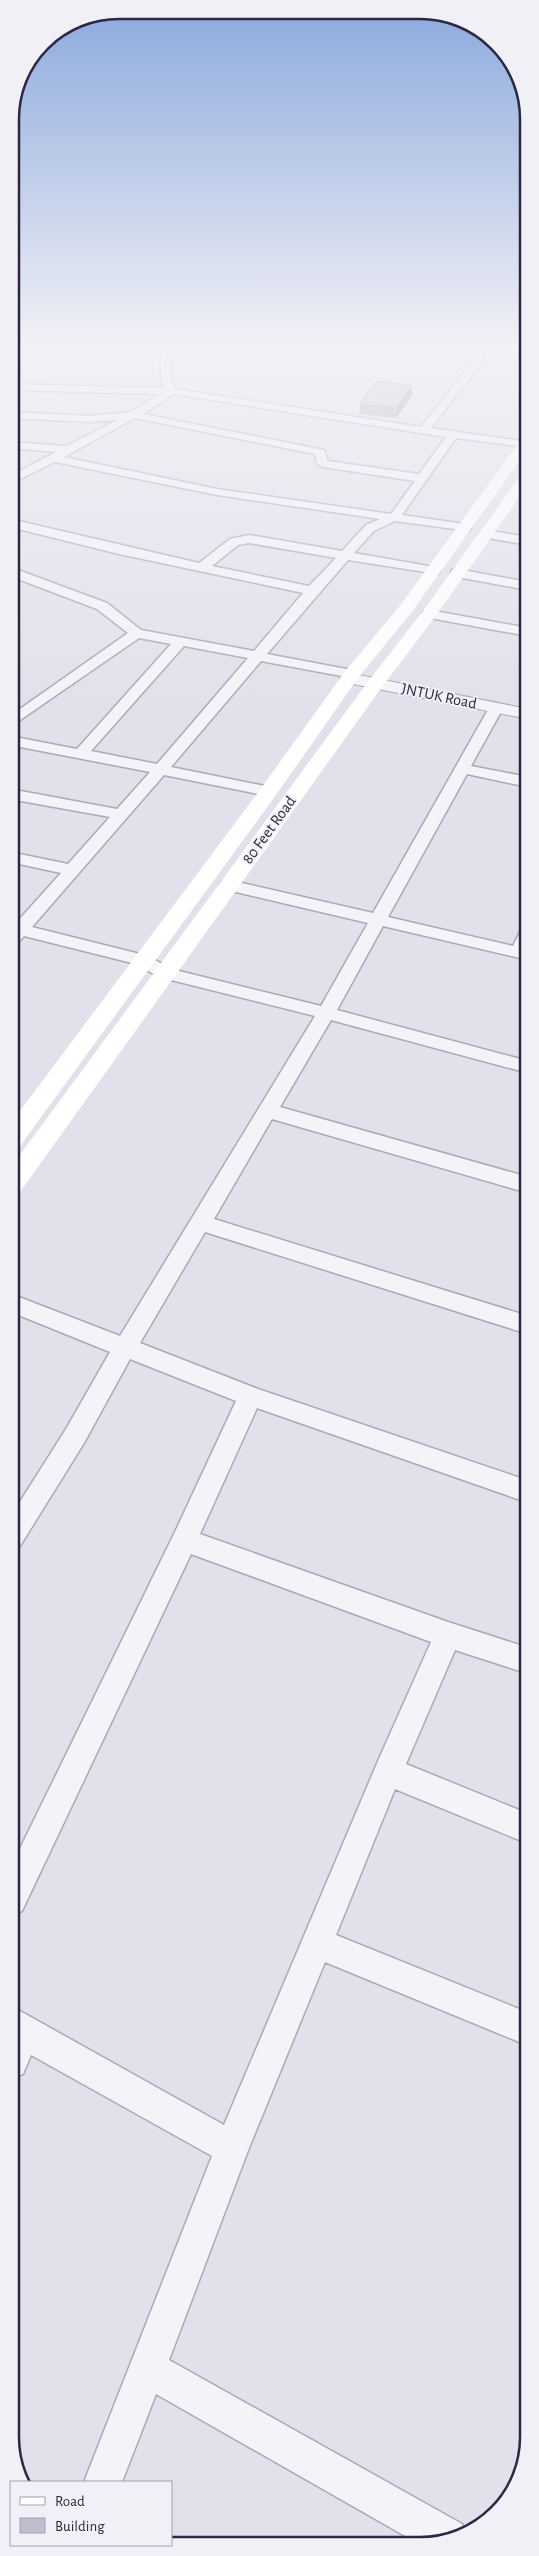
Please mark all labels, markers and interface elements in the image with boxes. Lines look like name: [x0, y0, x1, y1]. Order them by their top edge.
street label: JNTUK Road: [400, 680, 478, 712]
street label: 80 Feet Road: [239, 793, 299, 867]
legend: [10, 2481, 172, 2546]
text: Road: [55, 2494, 85, 2509]
text: Building: [55, 2519, 105, 2534]

